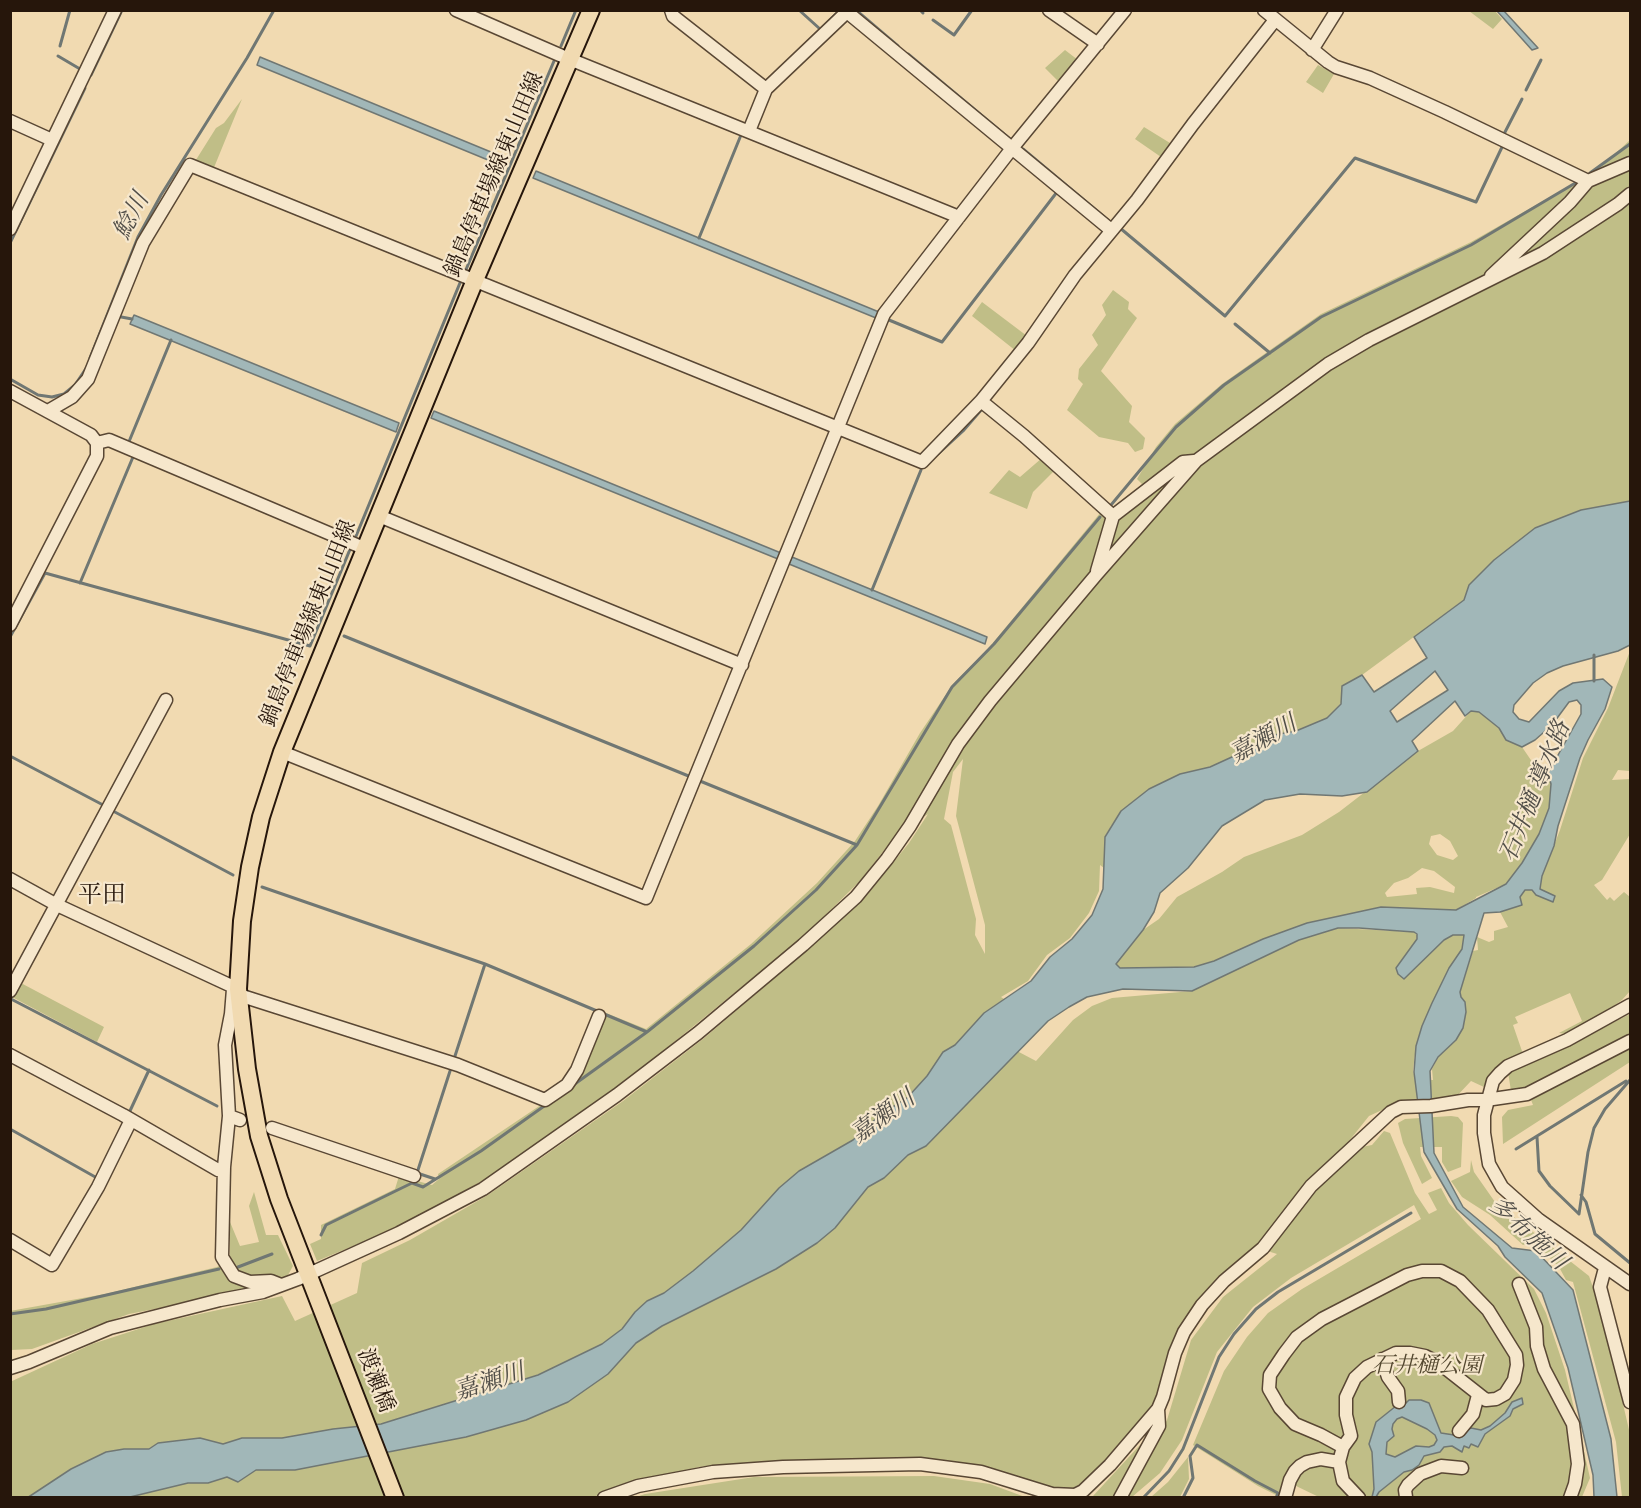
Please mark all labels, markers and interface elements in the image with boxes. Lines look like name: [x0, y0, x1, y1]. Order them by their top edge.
street label: 鍋島停車場線東山田線: [441, 69, 551, 281]
water label: 鯰川: [109, 189, 157, 245]
street label: 鍋島停車場線東山田線: [257, 517, 363, 731]
water label: 嘉瀬川: [1226, 711, 1302, 771]
water label: 石井樋 導水路: [1496, 717, 1578, 867]
district label: 平田: [78, 883, 126, 911]
water label: 嘉瀬川: [846, 1085, 922, 1151]
water label: 多布施川: [1482, 1192, 1572, 1278]
street label: 渡瀬橋: [350, 1345, 398, 1417]
park label: 石井樋公園: [1372, 1354, 1482, 1380]
water label: 嘉瀬川: [451, 1359, 529, 1409]

